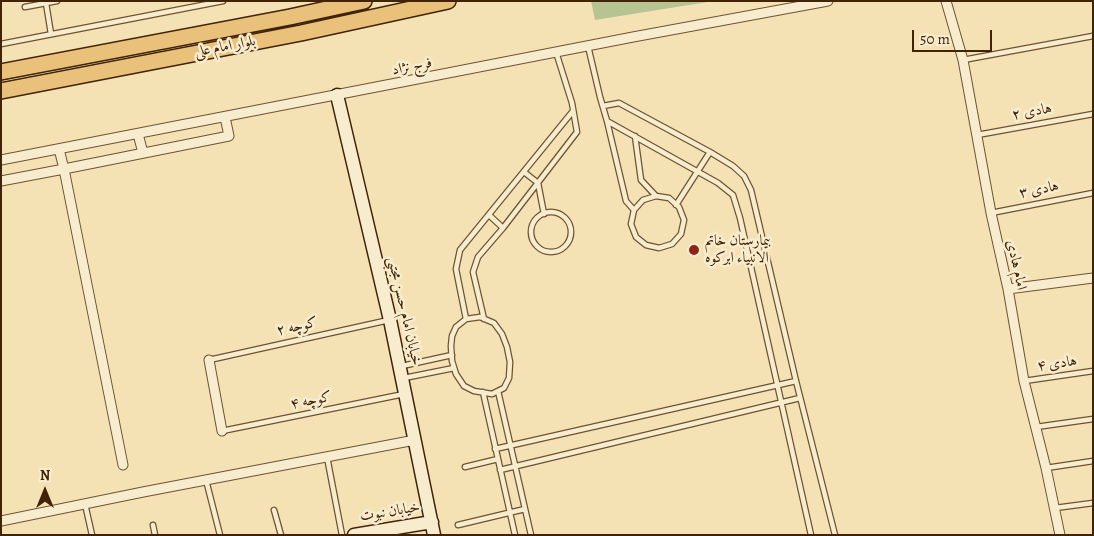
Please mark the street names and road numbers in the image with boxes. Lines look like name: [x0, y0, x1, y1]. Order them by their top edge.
street label: بلوار امام علی: [193, 32, 257, 62]
street label: فرج نژاد: [390, 54, 434, 80]
street label: هادی ۲: [1011, 100, 1053, 124]
street label: هادی ۳: [1018, 177, 1060, 203]
street label: امام هادی: [1002, 238, 1030, 292]
street label: خیابان امام حسن مجتبی: [383, 255, 425, 367]
street label: کوچه ۲: [275, 314, 319, 340]
street label: هادی ۴: [1036, 352, 1078, 376]
street label: کوچه ۴: [289, 388, 333, 414]
street label: خیابان نبوت: [359, 498, 421, 526]

